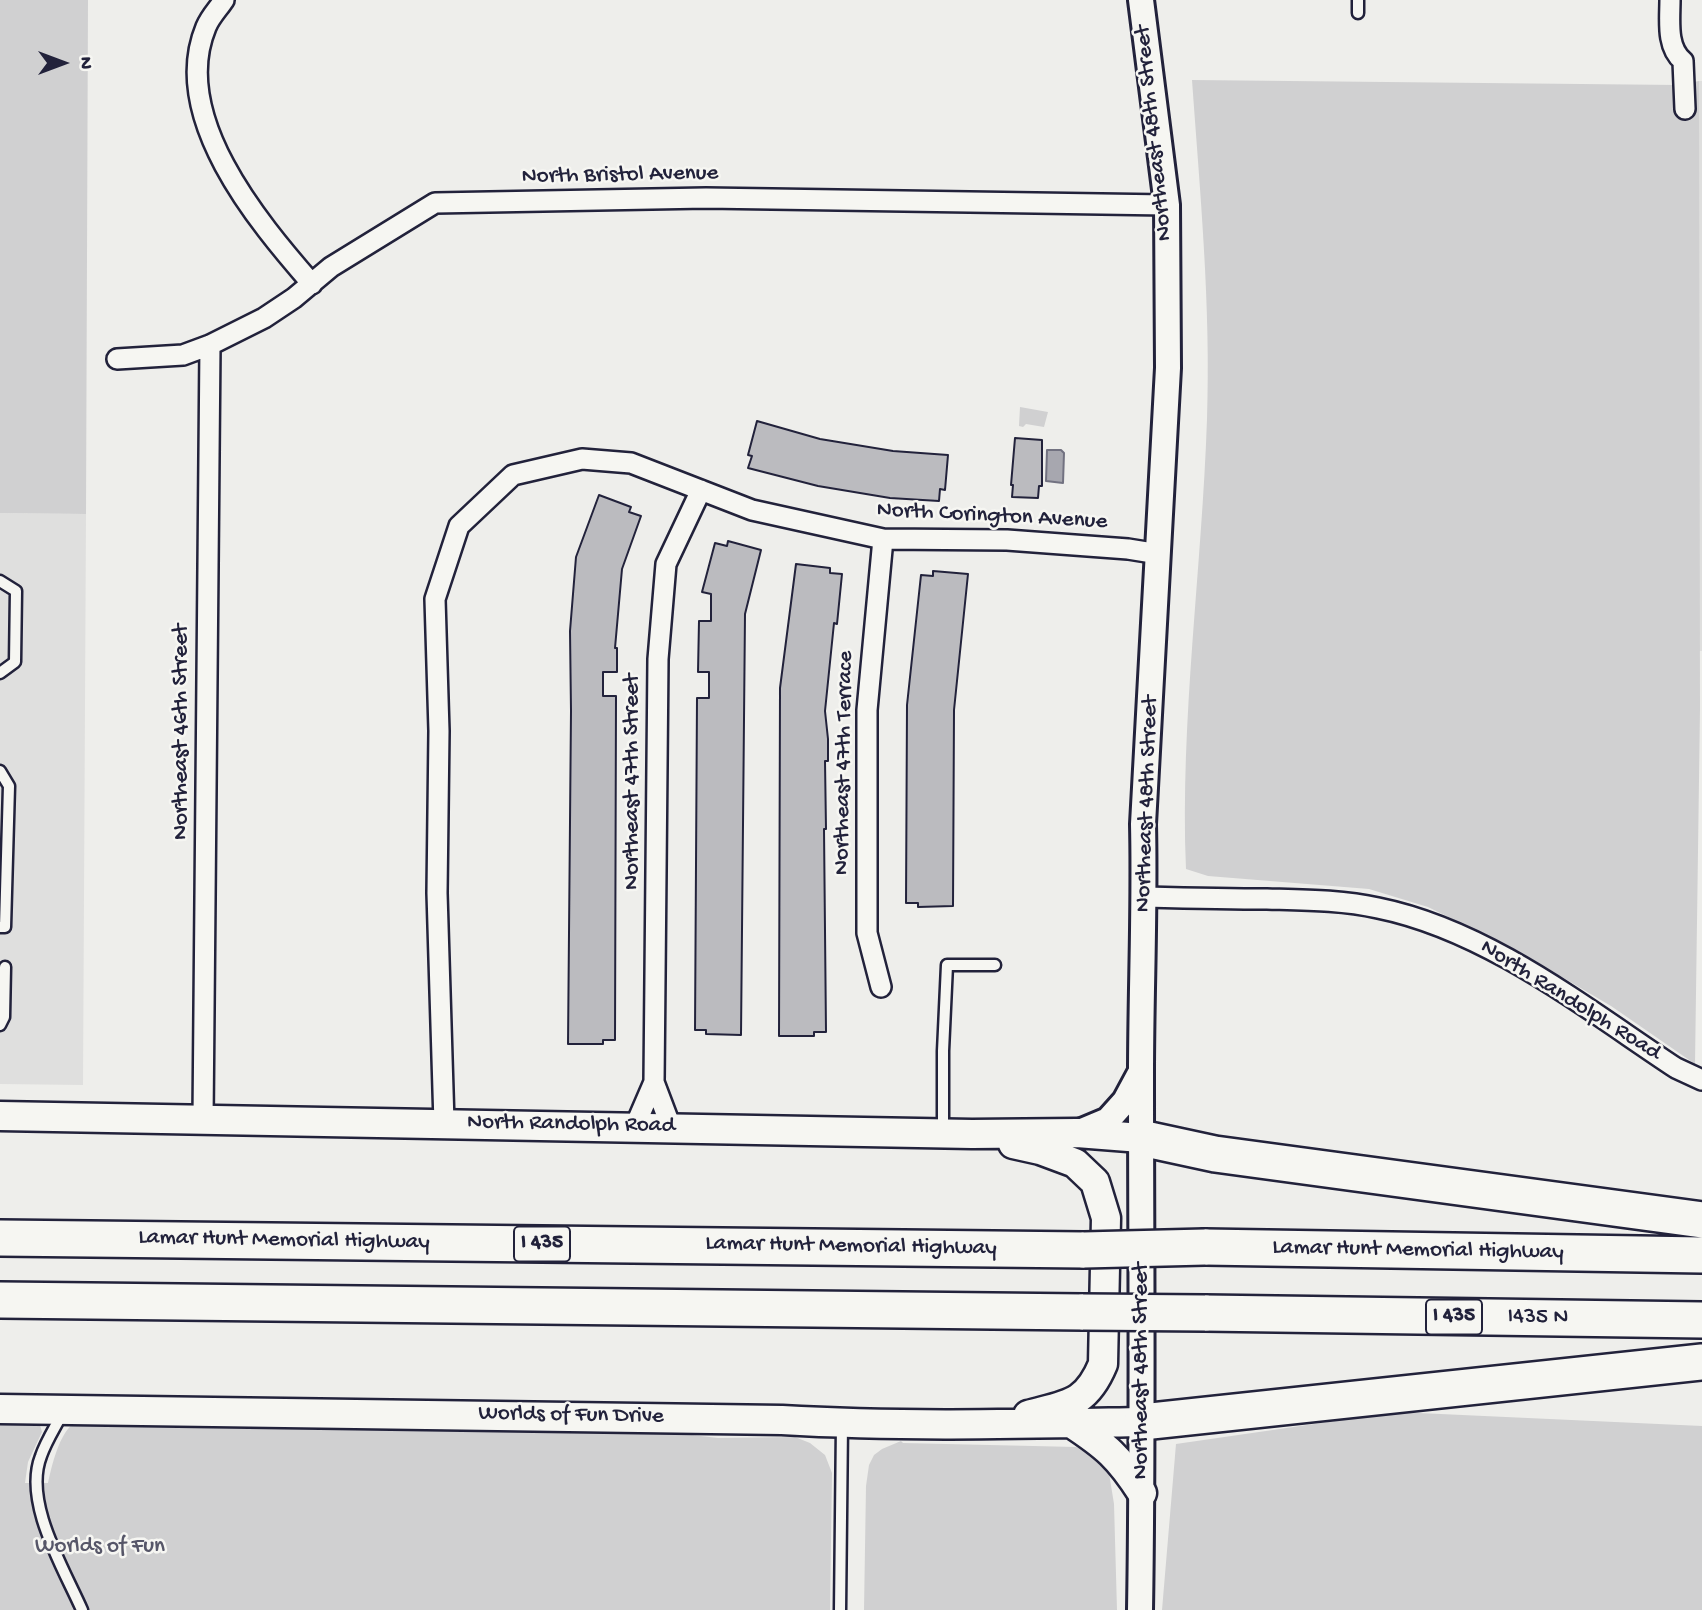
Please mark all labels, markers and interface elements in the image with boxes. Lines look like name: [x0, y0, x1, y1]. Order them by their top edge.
street label: Northeast 48th Street: [1130, 24, 1180, 242]
north arrow: [28, 28, 98, 98]
text: N: [73, 57, 96, 69]
street label: North Bristol Avenue: [521, 160, 719, 192]
street label: North Corington Avenue: [876, 497, 1108, 537]
street label: Northeast 46th Street: [168, 624, 196, 840]
street label: Northeast 47th Terrace: [829, 651, 861, 875]
street label: Northeast 47th Street: [619, 674, 647, 890]
street label: Northeast 48th Street: [1130, 695, 1166, 913]
street label: North Randolph Road: [1475, 934, 1665, 1068]
street label: North Randolph Road: [467, 1109, 675, 1141]
street label: Lamar Hunt Memorial Highway: [138, 1225, 430, 1257]
road number: I 435: [514, 1226, 570, 1262]
street label: Lamar Hunt Memorial Highway: [705, 1231, 997, 1263]
street label: Lamar Hunt Memorial Highway: [1272, 1235, 1564, 1267]
street label: Northeast 48th Street: [1128, 1263, 1156, 1479]
road number: I 435: [1426, 1300, 1482, 1334]
street label: I435 N: [1507, 1304, 1569, 1332]
street label: Worlds of Fun Drive: [478, 1401, 664, 1431]
park label: Worlds of Fun: [35, 1533, 165, 1561]

